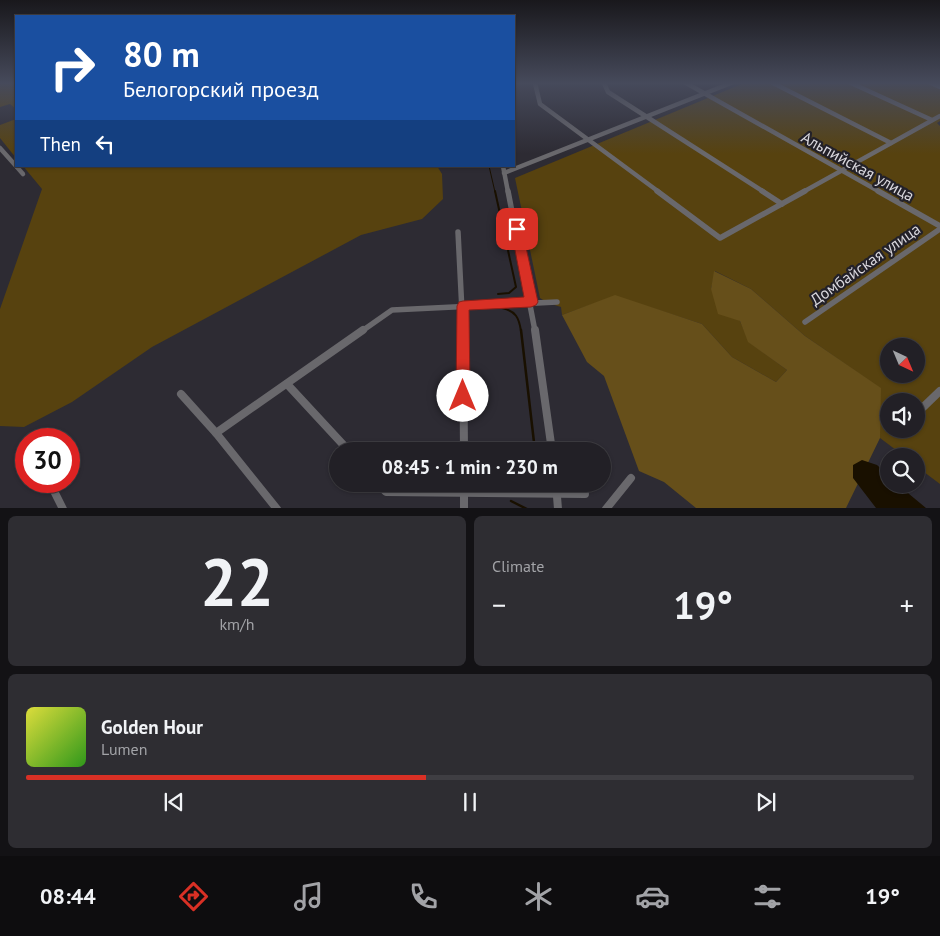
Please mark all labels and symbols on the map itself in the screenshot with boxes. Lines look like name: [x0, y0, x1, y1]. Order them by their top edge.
street label: Альпийская улица: [798, 127, 918, 205]
pin: [496, 208, 538, 250]
street label: Домбайская улица: [806, 219, 924, 309]
north arrow: [880, 338, 925, 382]
position arrow: [436, 369, 488, 421]
speed limit sign: 30: [15, 428, 80, 493]

